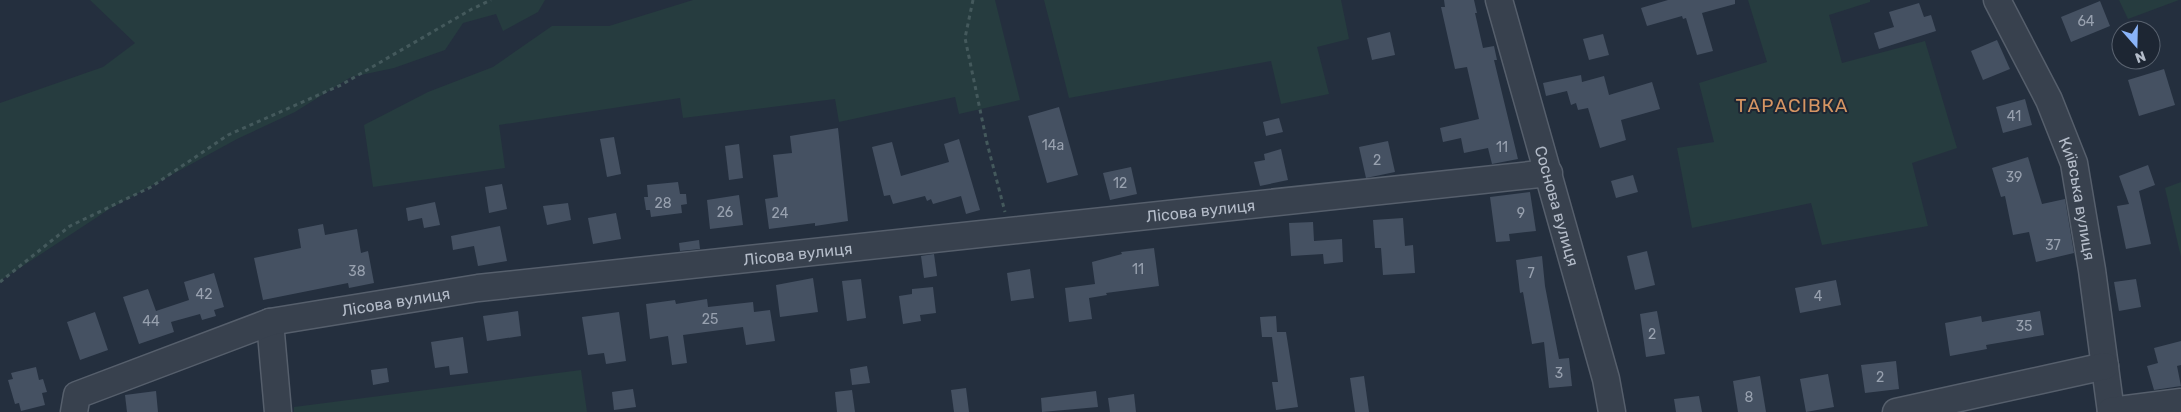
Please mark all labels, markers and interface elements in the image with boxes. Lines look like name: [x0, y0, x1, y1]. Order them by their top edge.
house number: 64: [2077, 13, 2095, 30]
north arrow: [2111, 20, 2161, 70]
text: N: [2133, 47, 2148, 66]
district label: ТАРАСІВКА: [1735, 94, 1849, 117]
house number: 41: [2007, 108, 2021, 125]
street label: Київська вулиця: [2055, 134, 2100, 262]
house number: 14а: [1042, 137, 1064, 154]
house number: 11: [1496, 139, 1508, 156]
street label: Соснова вулиця: [1531, 144, 1583, 268]
house number: 2: [1373, 152, 1381, 169]
house number: 39: [2006, 169, 2022, 186]
house number: 12: [1113, 175, 1127, 192]
house number: 28: [654, 195, 672, 212]
street label: Лісова вулиця: [1145, 195, 1256, 226]
house number: 26: [717, 204, 733, 221]
house number: 24: [772, 205, 789, 222]
house number: 9: [1517, 205, 1525, 222]
house number: 37: [2045, 237, 2061, 254]
street label: Лісова вулиця: [742, 238, 853, 269]
house number: 11: [1132, 261, 1144, 278]
house number: 38: [348, 263, 366, 280]
house number: 7: [1527, 265, 1535, 282]
street label: Лісова вулиця: [340, 283, 451, 320]
house number: 42: [196, 286, 212, 303]
house number: 4: [1814, 288, 1823, 305]
house number: 25: [702, 311, 718, 328]
house number: 44: [142, 313, 160, 330]
house number: 35: [2016, 318, 2032, 335]
house number: 2: [1648, 326, 1656, 343]
house number: 3: [1555, 365, 1563, 382]
house number: 2: [1876, 369, 1884, 386]
house number: 8: [1745, 389, 1754, 406]

